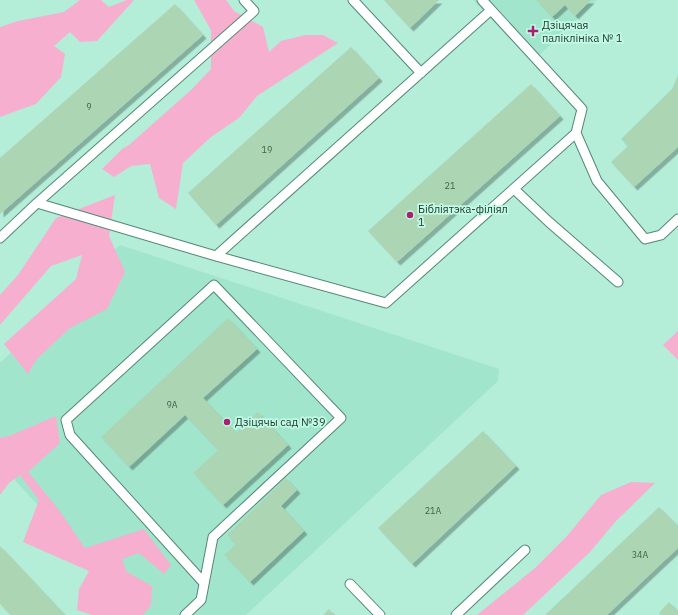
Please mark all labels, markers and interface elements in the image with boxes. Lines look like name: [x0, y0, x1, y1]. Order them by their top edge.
place label: Дзіцячая паліклініка № 1: [542, 18, 623, 45]
marker: Дзіцячая паліклініка № 1: [527, 25, 539, 37]
house number: 9: [86, 101, 92, 112]
house number: 19: [262, 144, 272, 155]
house number: 21: [445, 180, 455, 191]
place label: Бібліятэка-філіял 1: [418, 202, 508, 229]
marker: Бібліятэка-філіял 1: [405, 210, 415, 220]
house number: 9А: [166, 399, 178, 410]
place label: Дзіцячы сад №39: [235, 415, 326, 429]
marker: Дзіцячы сад №39: [222, 417, 232, 427]
house number: 21А: [425, 505, 442, 516]
house number: 34А: [632, 549, 649, 560]

